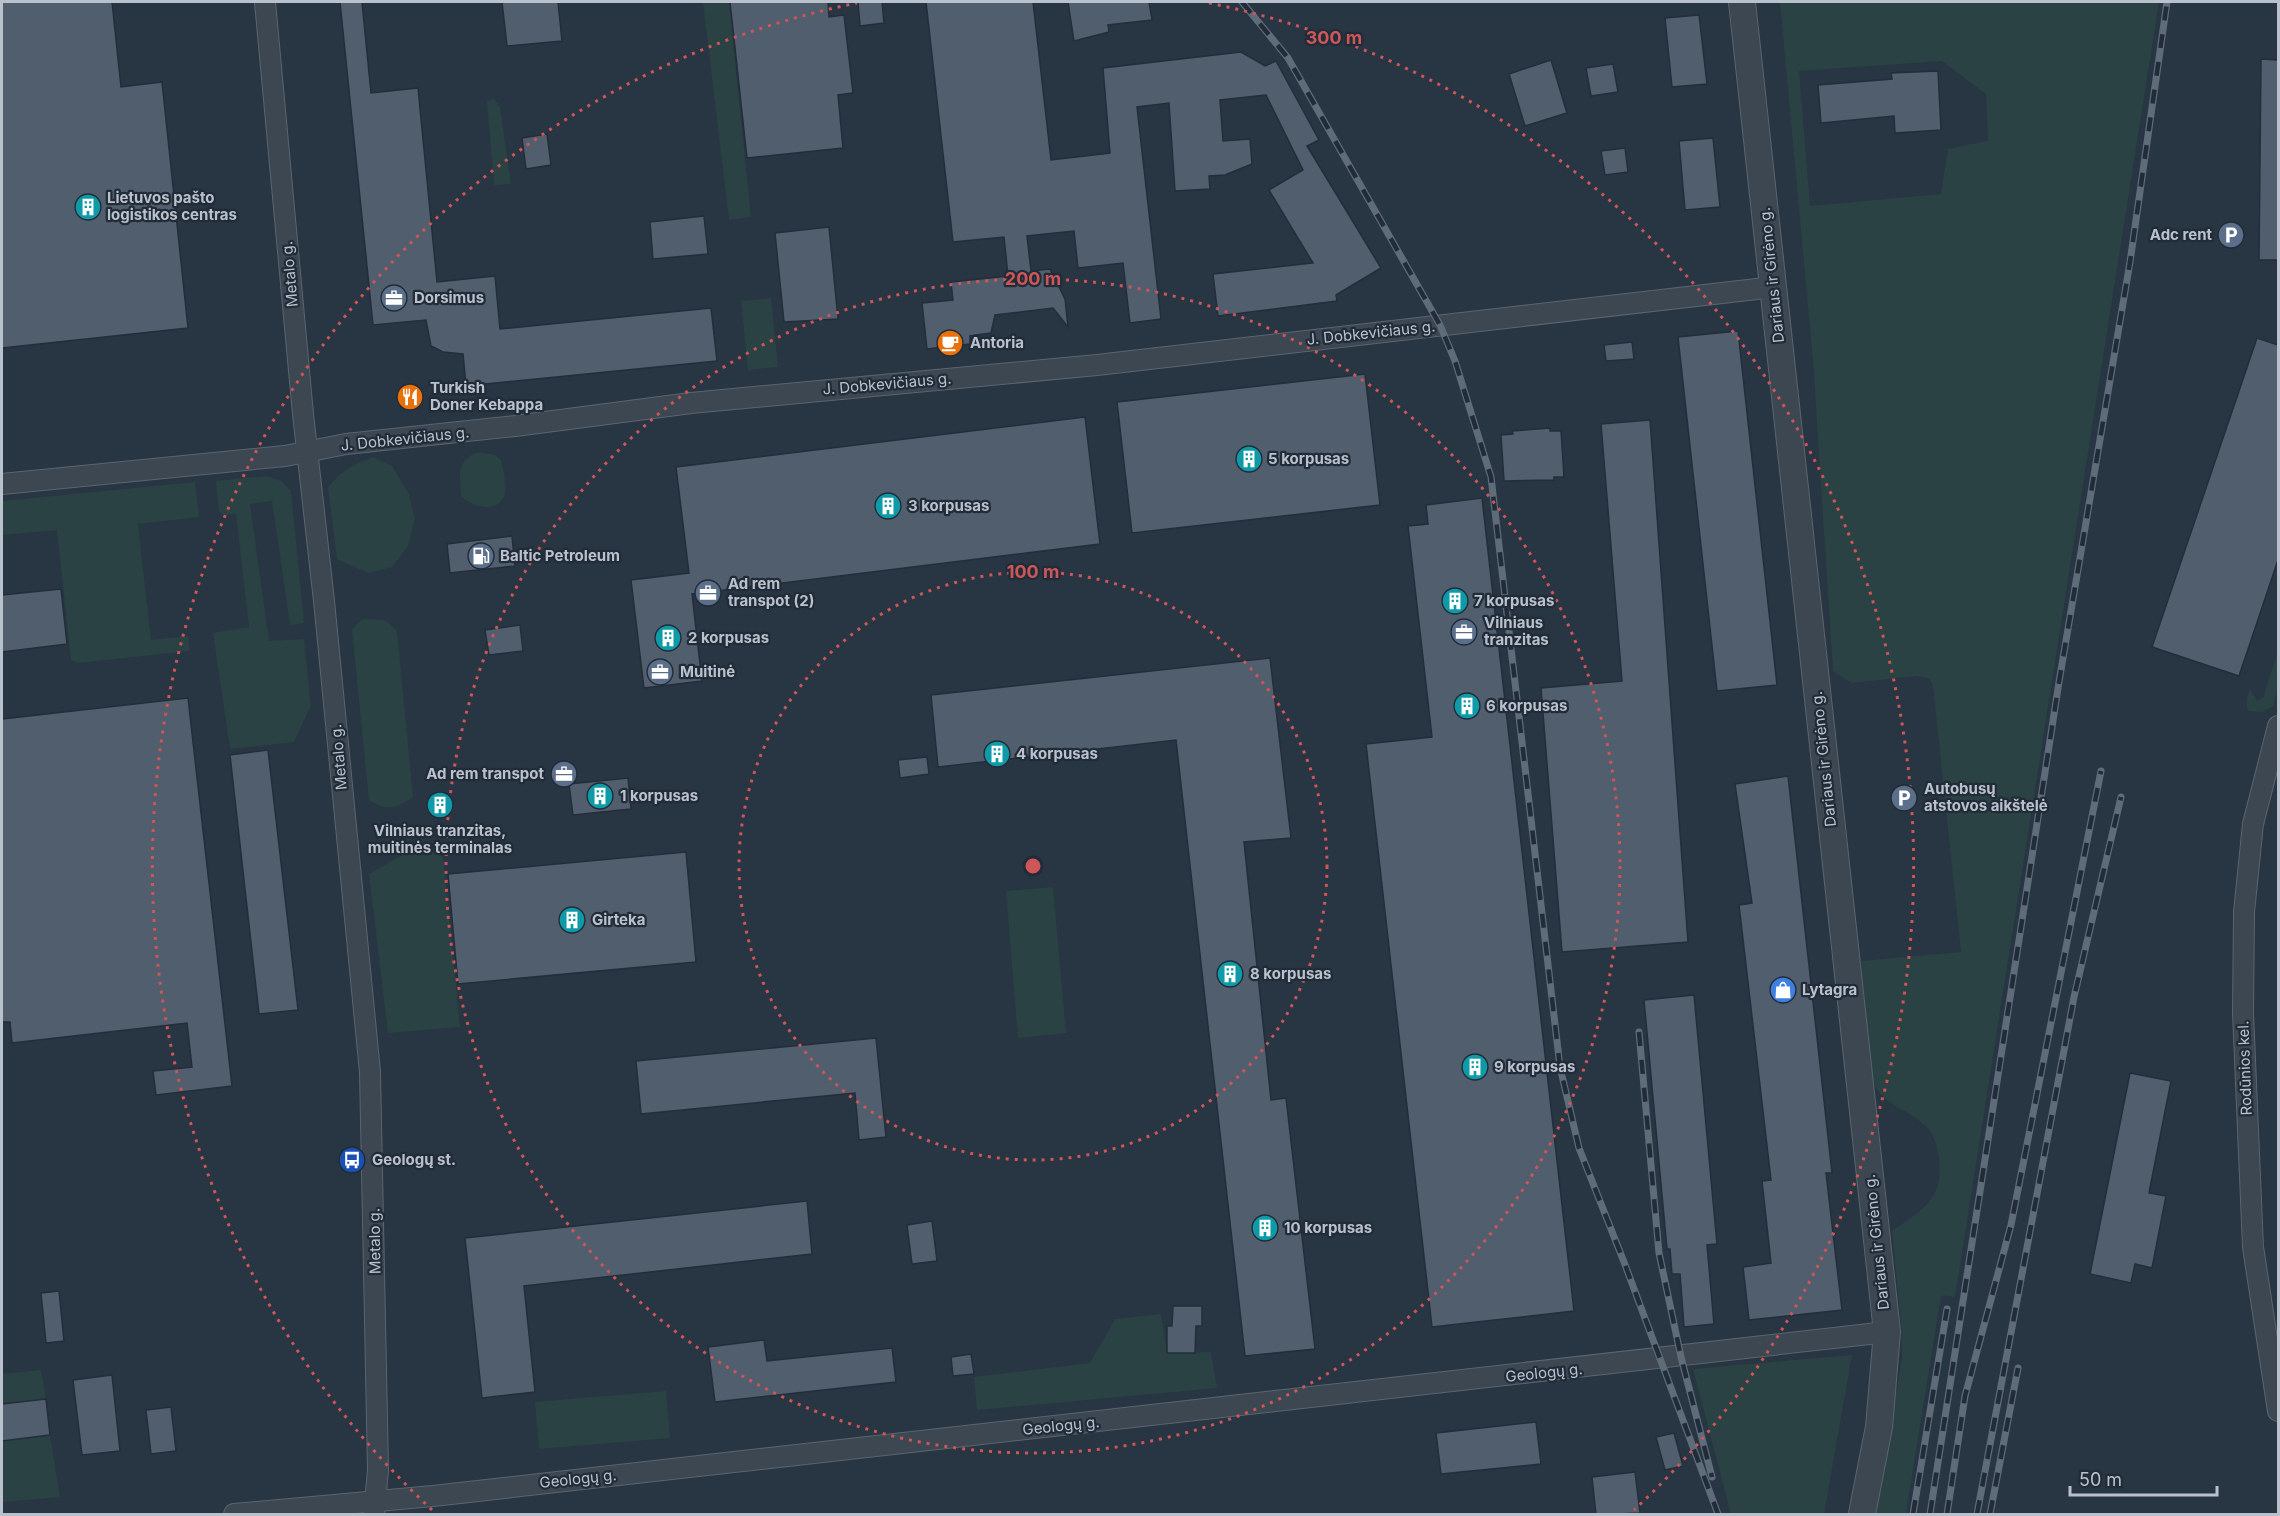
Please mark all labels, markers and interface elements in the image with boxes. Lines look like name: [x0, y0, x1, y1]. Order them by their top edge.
text: 300 m: [1306, 27, 1362, 48]
place label: Lietuvos pašto logistikos centras: [107, 188, 237, 224]
building icon: Lietuvos pašto logistikos centras: [73, 192, 103, 222]
street label: Dariaus ir Girėno g.: [1755, 206, 1788, 344]
parking icon: Adc rent: [2216, 220, 2246, 250]
place label: Adc rent: [2150, 225, 2213, 244]
street label: Metalo g.: [277, 240, 302, 308]
text: 200 m: [1005, 268, 1061, 289]
office icon: Dorsimus: [379, 283, 409, 313]
place label: Dorsimus: [414, 288, 484, 307]
street label: J. Dobkevičiaus g.: [1306, 316, 1436, 349]
cafe icon: Antoria: [935, 328, 965, 358]
place label: Antoria: [970, 333, 1024, 352]
street label: J. Dobkevičiaus g.: [822, 368, 952, 399]
place label: Turkish Doner Kebappa: [430, 378, 543, 414]
restaurant icon: Turkish Doner Kebappa: [395, 382, 425, 412]
street label: J. Dobkevičiaus g.: [340, 422, 470, 455]
building icon: 5 korpusas: [1234, 444, 1264, 474]
place label: 5 korpusas: [1268, 449, 1349, 468]
building icon: 3 korpusas: [873, 491, 903, 521]
place label: 3 korpusas: [908, 496, 989, 515]
fuel station icon: Baltic Petroleum: [466, 541, 496, 571]
place label: Baltic Petroleum: [500, 546, 620, 565]
text: 100 m: [1007, 561, 1059, 582]
place label: Ad rem transpot (2): [728, 574, 814, 610]
office icon: Ad rem transpot (2): [693, 578, 723, 608]
building icon: 7 korpusas: [1440, 586, 1470, 616]
place label: 7 korpusas: [1474, 591, 1554, 610]
place label: Vilniaus tranzitas: [1484, 613, 1549, 649]
office icon: Vilniaus tranzitas: [1449, 617, 1479, 647]
building icon: 2 korpusas: [653, 623, 683, 653]
place label: 2 korpusas: [688, 628, 769, 647]
office icon: Muitinė: [645, 657, 675, 687]
place label: Muitinė: [680, 662, 735, 681]
street label: Dariaus ir Girėno g.: [1807, 690, 1840, 828]
building icon: 6 korpusas: [1452, 691, 1482, 721]
place label: 6 korpusas: [1486, 696, 1567, 715]
street label: Metalo g.: [326, 723, 351, 791]
building icon: 4 korpusas: [982, 739, 1012, 769]
place label: 4 korpusas: [1016, 744, 1098, 763]
office icon: Ad rem transpot: [549, 759, 579, 789]
place label: Ad rem transpot: [426, 764, 544, 783]
place label: Autobusų atstovos aikštelė: [1924, 779, 2048, 815]
building icon: 1 korpusas: [585, 781, 615, 811]
parking icon: Autobusų atstovos aikštelė: [1889, 783, 1919, 813]
place label: 1 korpusas: [620, 786, 698, 805]
building icon: Vilniaus tranzitas, muitinės terminalas: [425, 790, 455, 820]
place label: Vilniaus tranzitas, muitinės terminalas: [368, 821, 512, 857]
centre of rings: [1023, 856, 1043, 876]
building icon: Girteka: [557, 905, 587, 935]
place label: Girteka: [592, 910, 645, 929]
building icon: 8 korpusas: [1215, 959, 1245, 989]
place label: 8 korpusas: [1250, 964, 1331, 983]
shop icon: Lytagra: [1768, 975, 1798, 1005]
place label: Lytagra: [1802, 980, 1857, 999]
street label: Rodūnios kel.: [2233, 1020, 2256, 1116]
building icon: 9 korpusas: [1460, 1052, 1490, 1082]
place label: 9 korpusas: [1494, 1057, 1575, 1076]
bus stop icon: Geologų st.: [337, 1145, 367, 1175]
place label: Geologų st.: [372, 1150, 456, 1169]
street label: Dariaus ir Girėno g.: [1860, 1173, 1893, 1311]
street label: Metalo g.: [364, 1208, 385, 1274]
building icon: 10 korpusas: [1250, 1213, 1280, 1243]
place label: 10 korpusas: [1284, 1218, 1372, 1237]
street label: Geologų g.: [1504, 1359, 1583, 1386]
street label: Geologų g.: [1021, 1412, 1100, 1439]
scale bar: [2070, 1459, 2217, 1497]
street label: Geologų g.: [538, 1465, 617, 1492]
text: 50 m: [2079, 1469, 2122, 1490]

